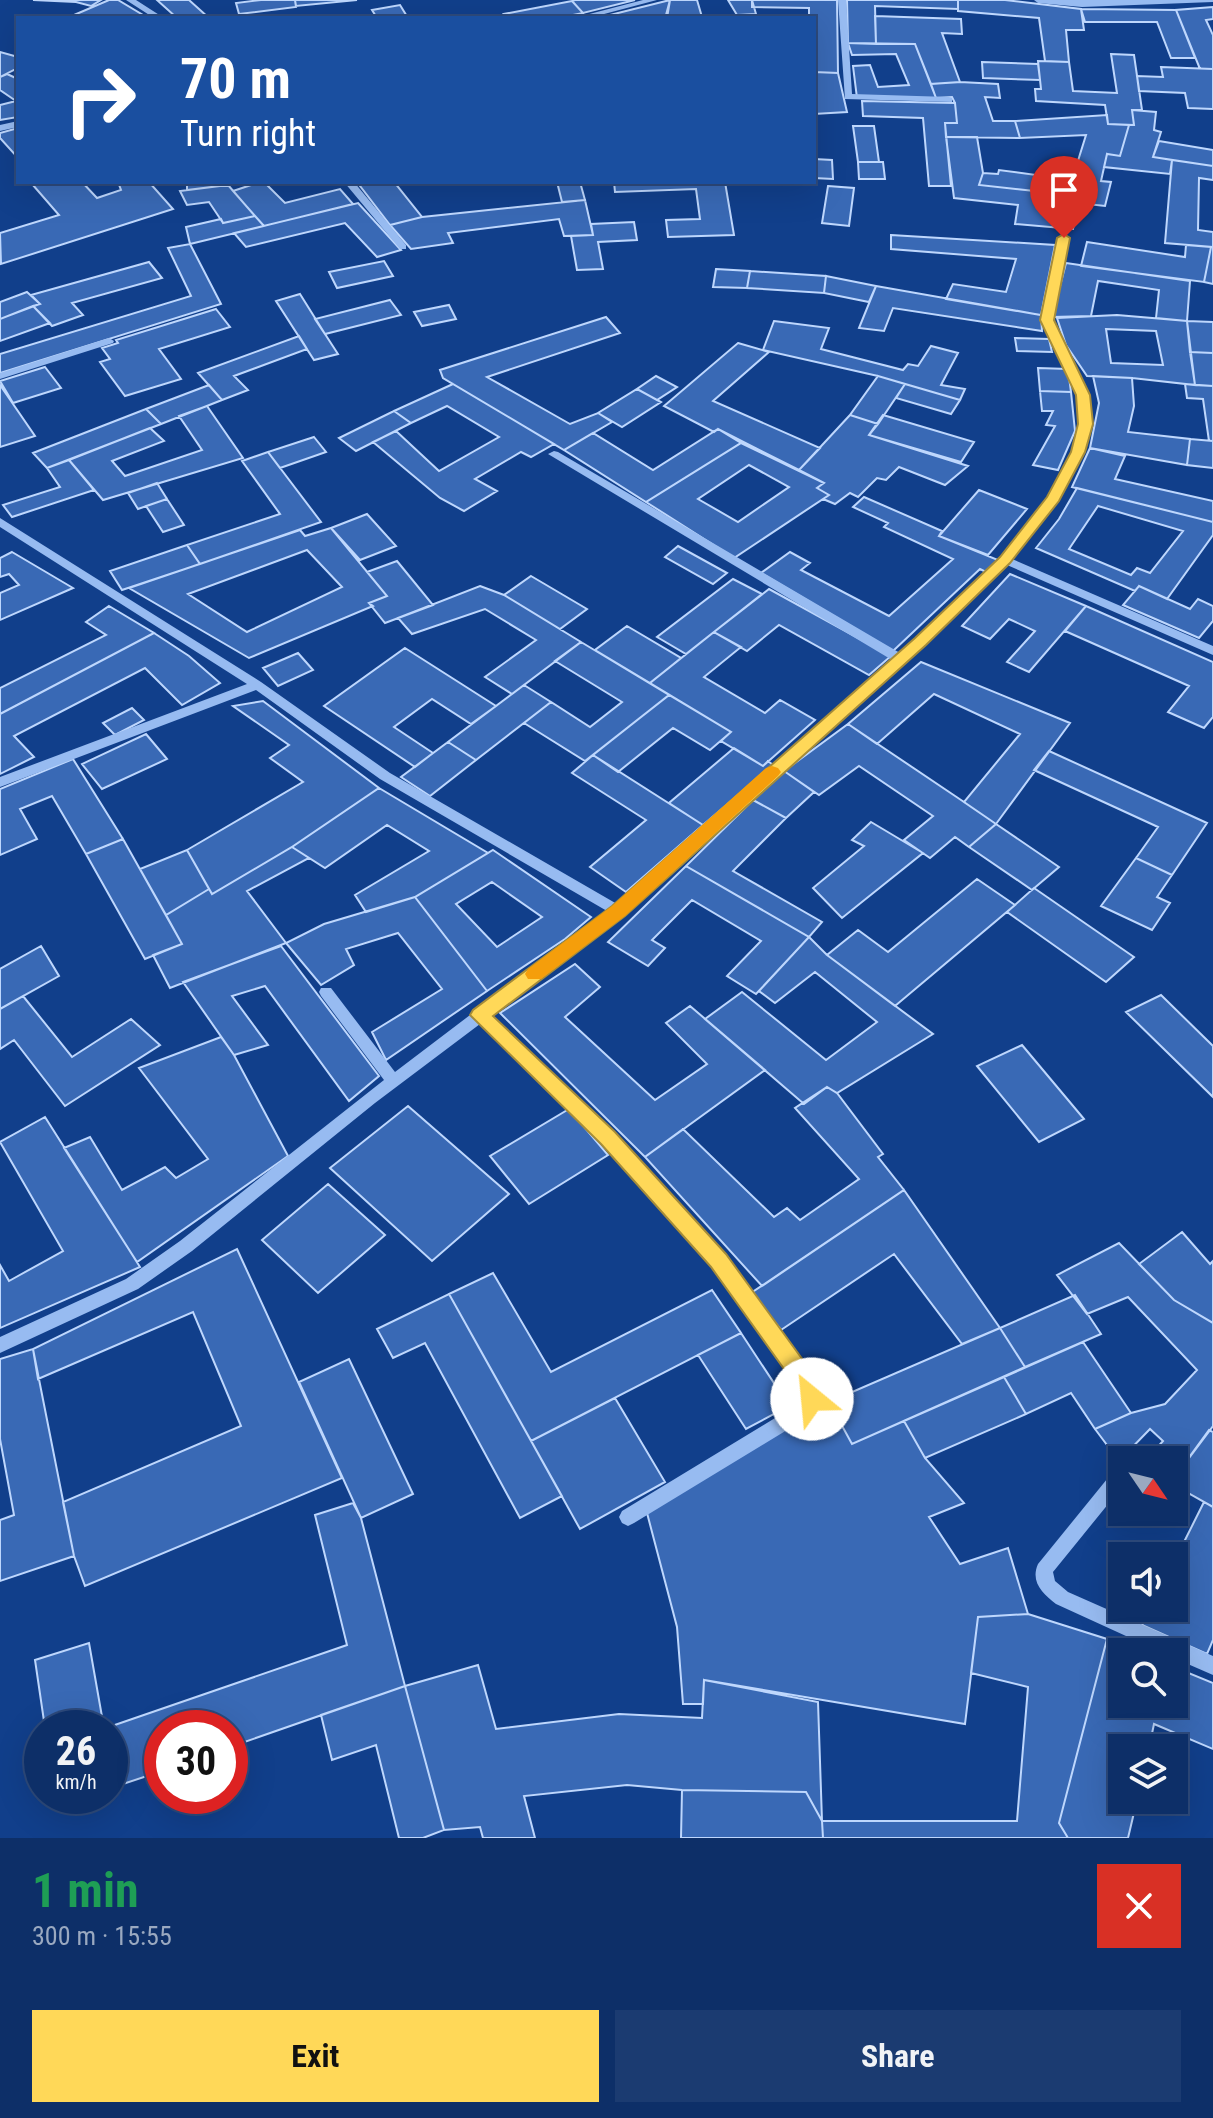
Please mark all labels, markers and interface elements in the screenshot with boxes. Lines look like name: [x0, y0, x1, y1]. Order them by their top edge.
text: 70 m: [180, 46, 291, 112]
icon: right: [48, 48, 152, 152]
text: Turn right: [180, 113, 316, 155]
pin: [1030, 156, 1098, 238]
icon: arrive: [1042, 168, 1086, 212]
position arrow: [770, 1357, 854, 1441]
north arrow: [1108, 1446, 1188, 1526]
map controls: [1108, 1446, 1188, 1814]
button: sound: [1108, 1542, 1188, 1622]
button: search: [1108, 1638, 1188, 1718]
speed limit sign: 30: [144, 1710, 248, 1814]
text: 26: [56, 1728, 96, 1775]
button: layers: [1108, 1734, 1188, 1814]
text: km/h: [55, 1770, 97, 1794]
text: 1 min: [32, 1862, 139, 1919]
button: close: [1097, 1864, 1181, 1948]
text: 300 m · 15:55: [32, 1921, 172, 1951]
button: Exit: [32, 2010, 599, 2102]
button: Share: [615, 2010, 1181, 2102]

